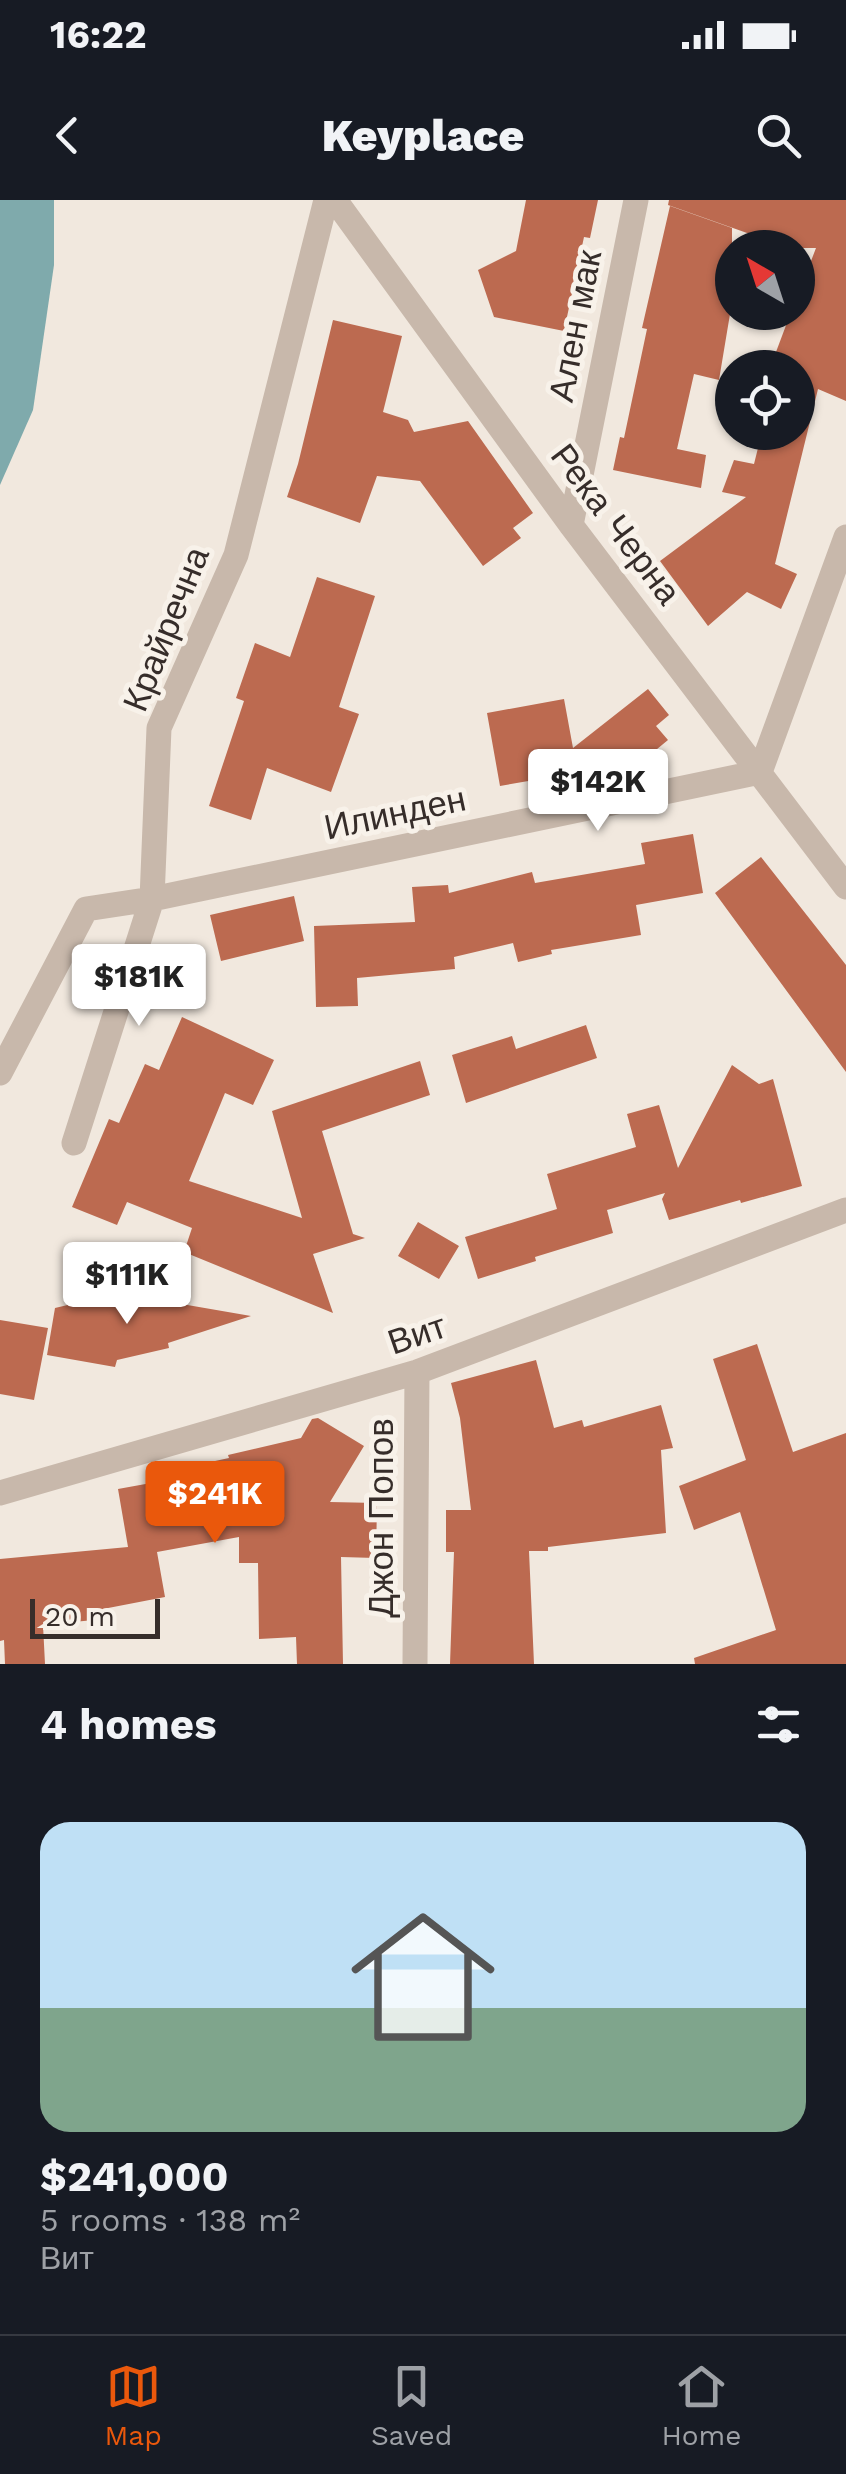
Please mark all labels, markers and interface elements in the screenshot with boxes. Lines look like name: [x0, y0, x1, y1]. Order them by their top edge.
text: 16:22: [50, 13, 147, 57]
icon: back: [40, 108, 95, 163]
icon: search: [751, 108, 806, 163]
text: Keyplace: [322, 109, 524, 162]
north arrow: [715, 230, 815, 330]
map controls: [715, 230, 815, 450]
street label: Ален мак: [540, 246, 610, 405]
button: locate: [715, 350, 815, 450]
street label: Река Черна: [542, 436, 690, 613]
street label: Крайречна: [114, 540, 218, 717]
pin: $142K: [528, 749, 668, 834]
text: $142K: [550, 762, 646, 800]
street label: Илинден: [320, 778, 470, 848]
pin: $181K: [69, 944, 209, 1029]
text: $181K: [94, 957, 184, 995]
pin: $111K: [57, 1242, 197, 1327]
text: $111K: [85, 1255, 169, 1293]
street label: Вит: [382, 1305, 452, 1363]
street label: Джон Попов: [360, 1418, 402, 1618]
pin: $241K: [145, 1461, 285, 1546]
text: $241K: [167, 1474, 263, 1512]
scale bar: [30, 1594, 160, 1638]
text: 20 m: [45, 1600, 115, 1633]
icon: filters: [751, 1697, 806, 1752]
text: 4 homes: [40, 1700, 217, 1749]
icon: home: [333, 1887, 513, 2067]
text: $241,000: [40, 2152, 229, 2201]
text: 5 rooms · 138 m²: [40, 2201, 300, 2239]
text: Вит: [40, 2239, 94, 2277]
tab: Map: [105, 2359, 162, 2452]
tab: Saved: [371, 2359, 452, 2452]
tab: Home: [661, 2359, 741, 2452]

